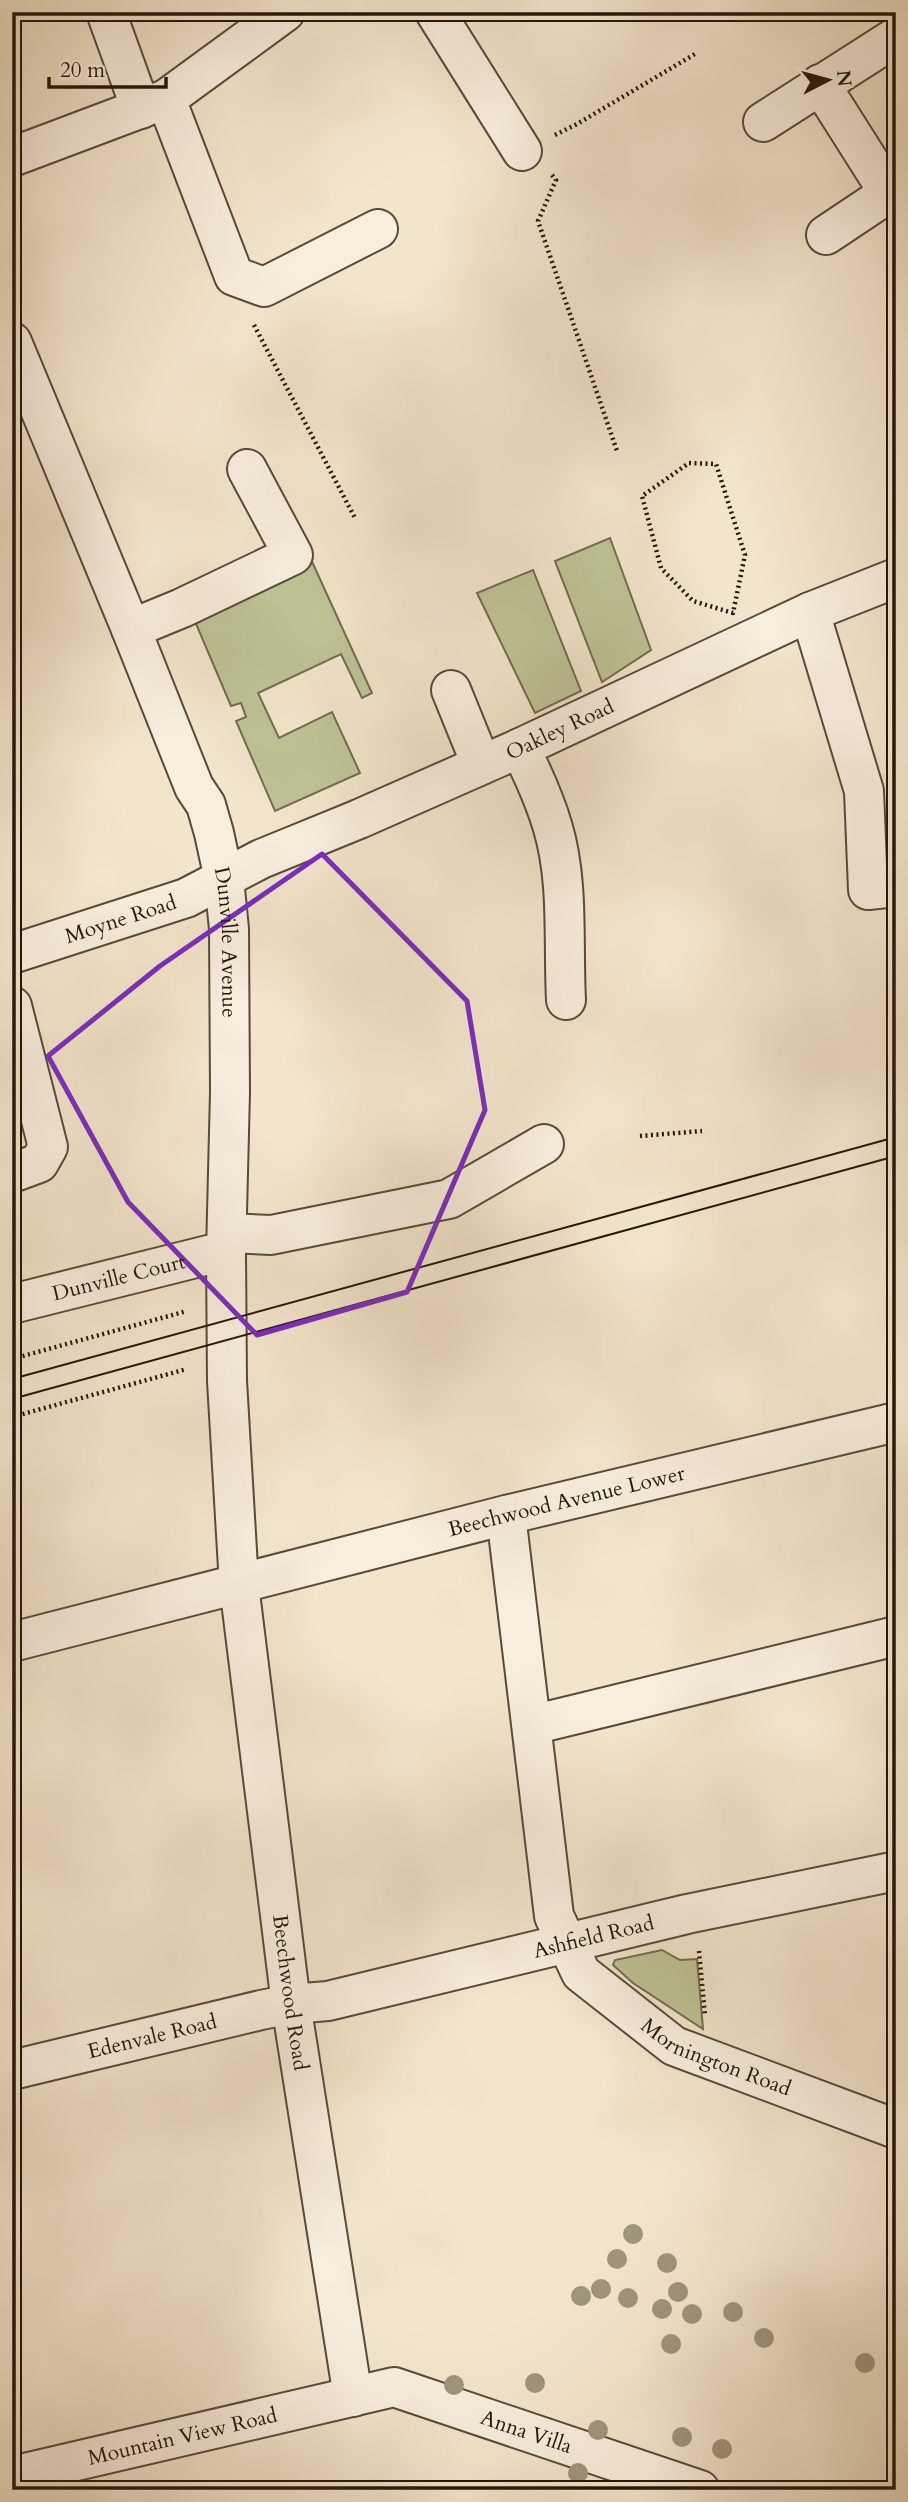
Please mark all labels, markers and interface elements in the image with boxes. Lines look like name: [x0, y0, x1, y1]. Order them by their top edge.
scale bar: [49, 46, 166, 90]
north arrow: [792, 46, 862, 116]
text: 20 m: [60, 56, 105, 85]
text: N: [830, 69, 858, 88]
street label: Oakley Road: [501, 692, 619, 767]
street label: Dunville Avenue: [207, 864, 244, 1018]
street label: Moyne Road: [61, 888, 180, 951]
street label: Dunville Court: [49, 1247, 189, 1308]
street label: Beechwood Avenue Lower: [445, 1458, 688, 1544]
street label: Ashfield Road: [530, 1908, 657, 1965]
street label: Beechwood Road: [266, 1913, 316, 2072]
street label: Edenvale Road: [84, 2007, 220, 2066]
street label: Mornington Road: [635, 2011, 795, 2103]
street label: Mountain View Road: [85, 2400, 280, 2472]
street label: Anna Villa: [477, 2403, 576, 2460]

